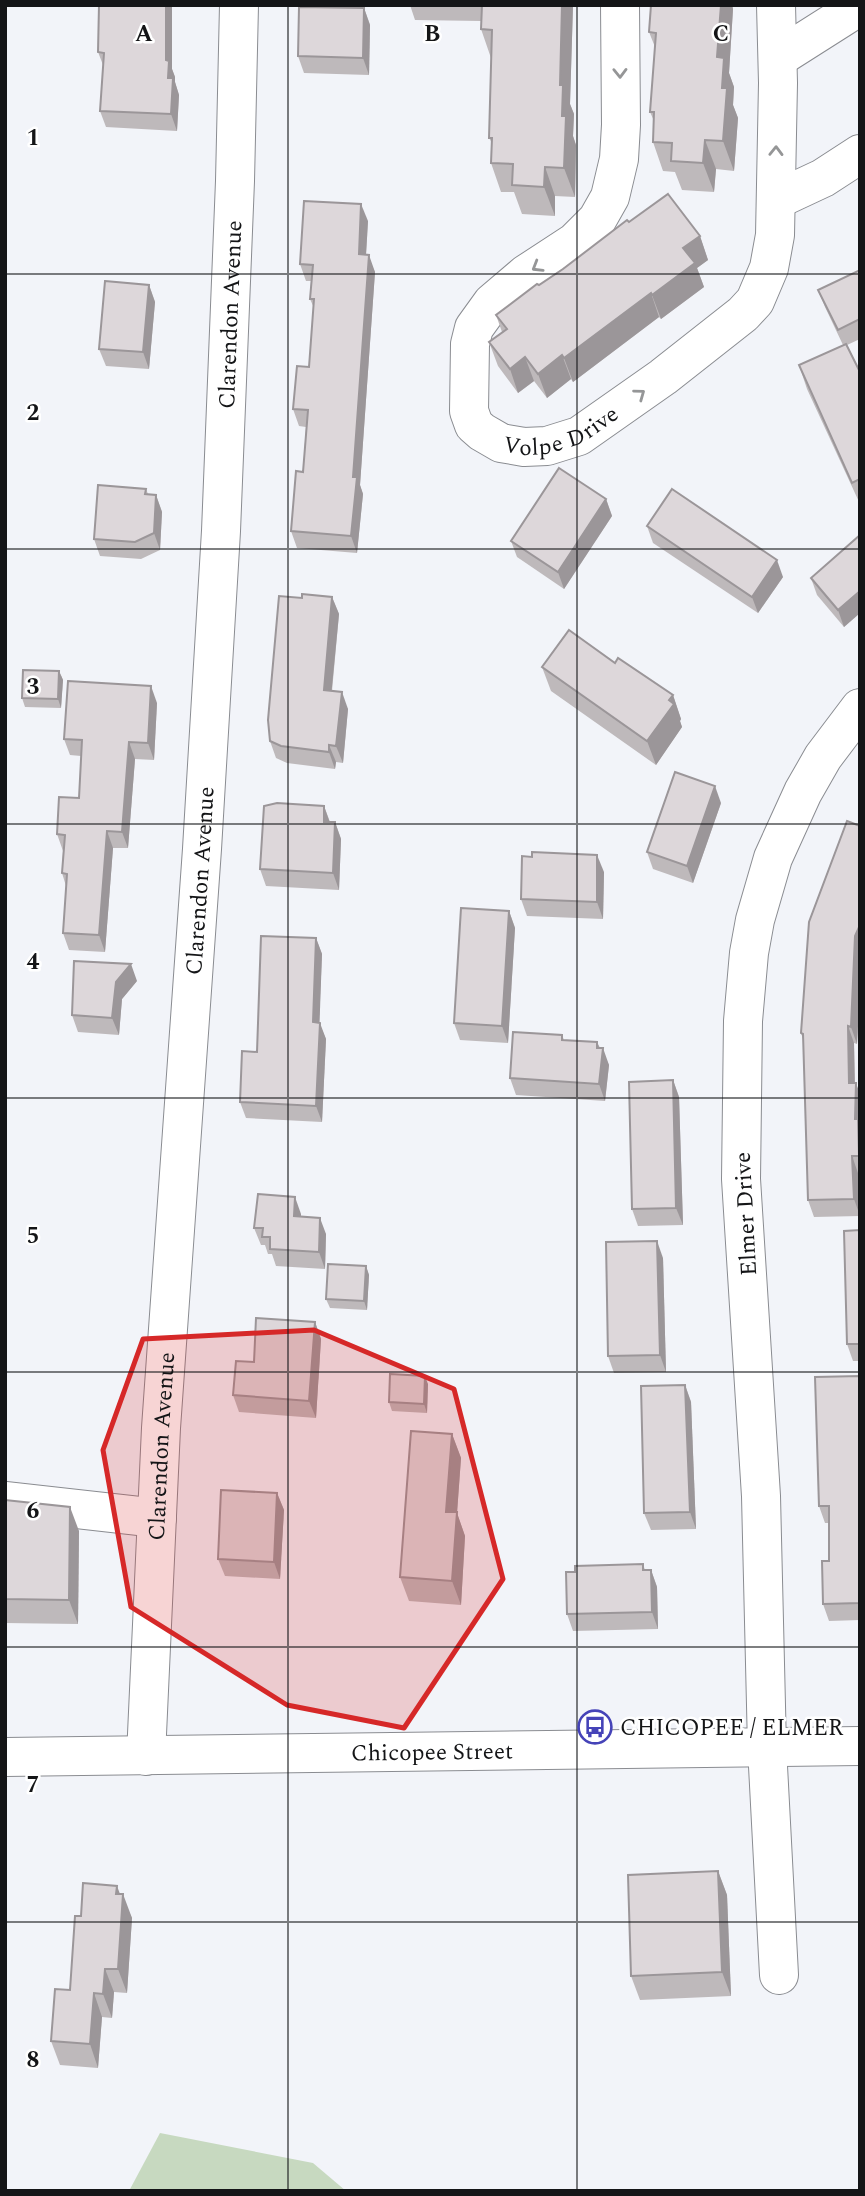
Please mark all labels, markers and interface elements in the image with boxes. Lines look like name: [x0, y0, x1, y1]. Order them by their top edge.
text: A: [135, 17, 153, 52]
text: B: [424, 17, 440, 52]
text: C: [713, 17, 729, 52]
one-way arrow: [612, 69, 628, 79]
text: 1: [27, 121, 39, 156]
one-way arrow: [769, 146, 784, 157]
street label: Clarendon Avenue: [210, 220, 252, 410]
one-way arrow: [532, 259, 545, 272]
one-way arrow: [632, 390, 645, 402]
text: 2: [27, 396, 40, 431]
street label: Volpe Drive: [500, 397, 626, 466]
text: 3: [27, 670, 40, 705]
street label: Clarendon Avenue: [177, 786, 225, 976]
text: 4: [27, 945, 40, 980]
street label: Elmer Drive: [726, 1151, 767, 1277]
text: 5: [27, 1219, 39, 1254]
street label: Clarendon Avenue: [140, 1351, 185, 1541]
text: 6: [27, 1494, 40, 1529]
bus stop icon: CHICOPEE / ELMER: [576, 1708, 614, 1746]
place label: CHICOPEE / ELMER: [620, 1711, 844, 1746]
street label: Chicopee Street: [351, 1734, 513, 1772]
text: 7: [27, 1768, 39, 1803]
text: 8: [27, 2043, 39, 2078]

